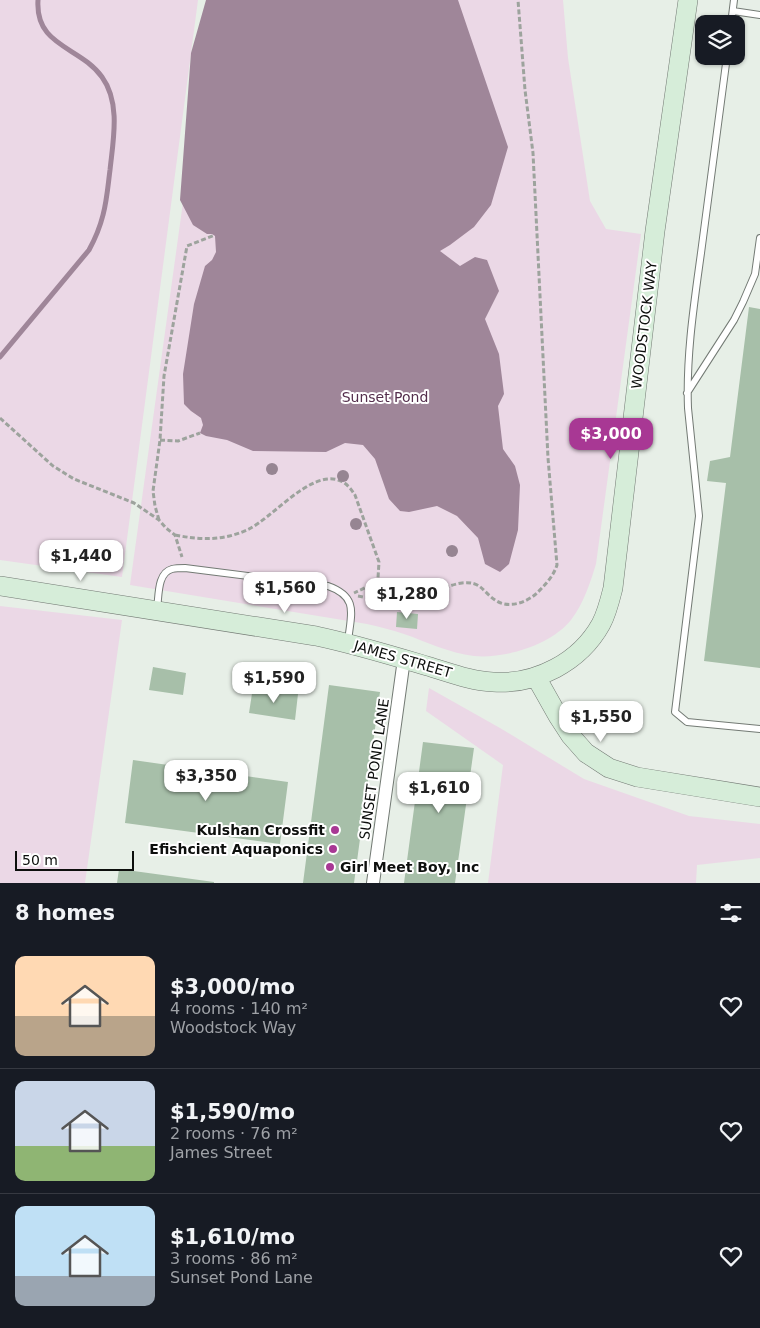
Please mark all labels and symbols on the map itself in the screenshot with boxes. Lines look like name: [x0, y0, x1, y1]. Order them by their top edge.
street label: WOODSTOCK WAY: [628, 260, 660, 390]
park label: Sunset Pond: [342, 389, 428, 405]
pin: $3,000: [570, 418, 652, 460]
pin: $1,440: [40, 540, 122, 582]
pin: $1,560: [244, 572, 326, 614]
pin: $1,280: [366, 578, 448, 620]
street label: JAMES STREET: [351, 637, 454, 681]
pin: $1,590: [233, 662, 315, 704]
street label: SUNSET POND LANE: [356, 697, 392, 841]
pin: $1,550: [560, 700, 642, 743]
pin: $3,350: [165, 760, 247, 802]
pin: $1,610: [398, 772, 480, 814]
place label: Kulshan Crossfit: [197, 822, 325, 838]
marker: Kulshan Crossfit: [329, 824, 341, 836]
place label: Efishcient Aquaponics: [149, 841, 323, 857]
marker: Efishcient Aquaponics: [327, 843, 339, 855]
scale bar: [15, 848, 134, 871]
place label: Girl Meet Boy, Inc: [340, 859, 479, 875]
marker: Girl Meet Boy, Inc: [324, 861, 336, 873]

